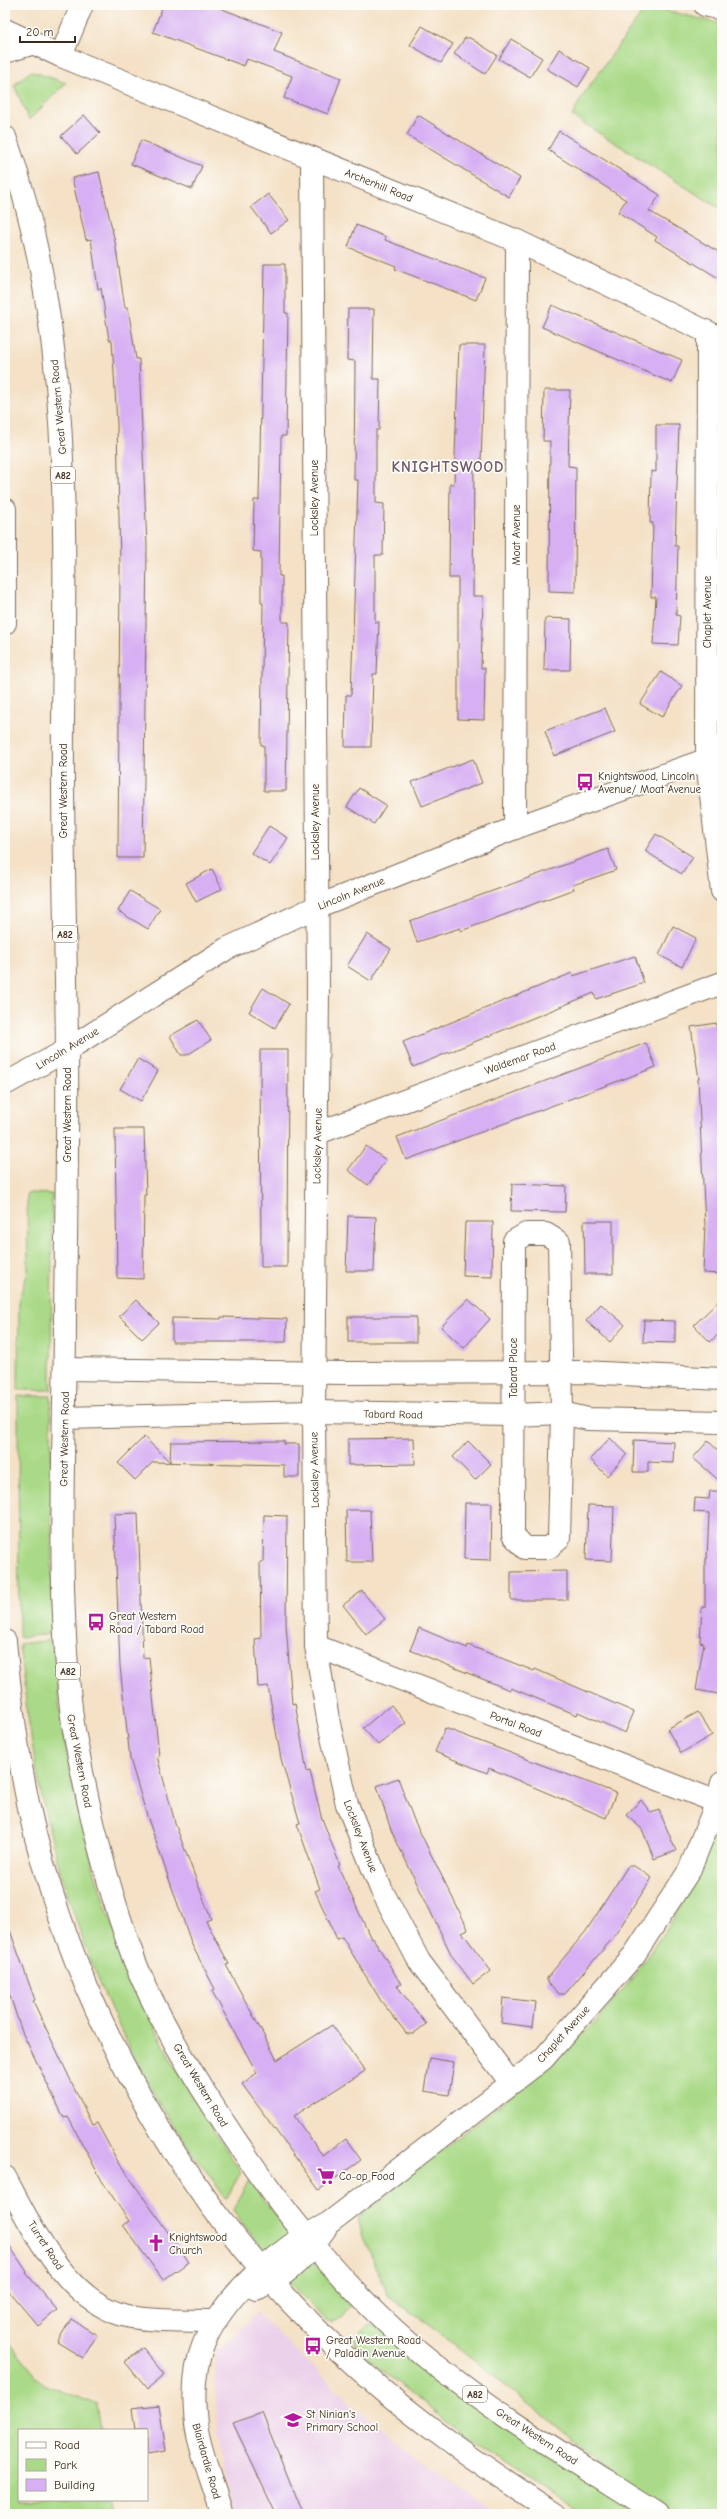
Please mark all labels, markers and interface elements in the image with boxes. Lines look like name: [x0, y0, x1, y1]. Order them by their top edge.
scale bar: [20, 18, 75, 44]
text: 20 m: [26, 25, 54, 39]
street label: Archerhill Road: [343, 166, 415, 205]
street label: Great Western Road: [48, 359, 69, 455]
district label: KNIGHTSWOOD: [392, 458, 504, 476]
street label: Locksley Avenue: [308, 459, 321, 536]
road number: A82: [51, 467, 75, 483]
street label: Moat Avenue: [510, 504, 523, 566]
street label: Chaplet Avenue: [701, 575, 714, 648]
street label: Great Western Road: [57, 743, 70, 839]
place label: Knightswood, Lincoln Avenue/ Moat Avenue: [598, 770, 701, 796]
bus stop icon: Knightswood, Lincoln Avenue/ Moat Avenue: [575, 772, 595, 792]
street label: Locksley Avenue: [309, 783, 322, 860]
street label: Lincoln Avenue: [316, 874, 387, 913]
road number: A82: [53, 926, 77, 942]
street label: Lincoln Avenue: [34, 1024, 101, 1072]
street label: Waldemar Road: [483, 1040, 558, 1077]
street label: Great Western Road: [61, 1067, 74, 1163]
street label: Locksley Avenue: [310, 1107, 325, 1184]
street label: Tabard Place: [507, 1337, 520, 1398]
street label: Great Western Road: [57, 1391, 72, 1487]
street label: Tabard Road: [363, 1407, 423, 1422]
street label: Locksley Avenue: [307, 1431, 322, 1508]
place label: Great Western Road / Tabard Road: [109, 1610, 204, 1636]
bus stop icon: Great Western Road / Tabard Road: [86, 1612, 106, 1632]
road number: A82: [56, 1663, 80, 1679]
street label: Portal Road: [488, 1709, 544, 1740]
street label: Great Western Road: [64, 1713, 95, 1809]
street label: Locksley Avenue: [341, 1798, 380, 1875]
street label: Chaplet Avenue: [534, 2003, 593, 2066]
street label: Great Western Road: [170, 2041, 231, 2130]
supermarket icon: Co-op Food: [316, 2166, 336, 2186]
place label: Co-op Food: [339, 2170, 395, 2183]
street label: Turret Road: [25, 2218, 66, 2272]
place label: Knightswood Church: [169, 2231, 227, 2257]
church icon: Knightswood Church: [146, 2233, 166, 2253]
place label: Great Western Road / Paladin Avenue: [326, 2334, 421, 2360]
bus stop icon: Great Western Road / Paladin Avenue: [303, 2336, 323, 2356]
road number: A82: [463, 2386, 487, 2402]
street label: Great Western Road: [493, 2405, 580, 2468]
place label: St Ninian's Primary School: [306, 2408, 378, 2434]
school or university icon: St Ninian's Primary School: [283, 2410, 303, 2430]
street label: Blairdardie Road: [189, 2422, 224, 2501]
legend: [18, 2429, 148, 2501]
text: Road: [54, 2438, 80, 2452]
text: Park: [54, 2458, 77, 2472]
text: Building: [54, 2478, 95, 2492]

